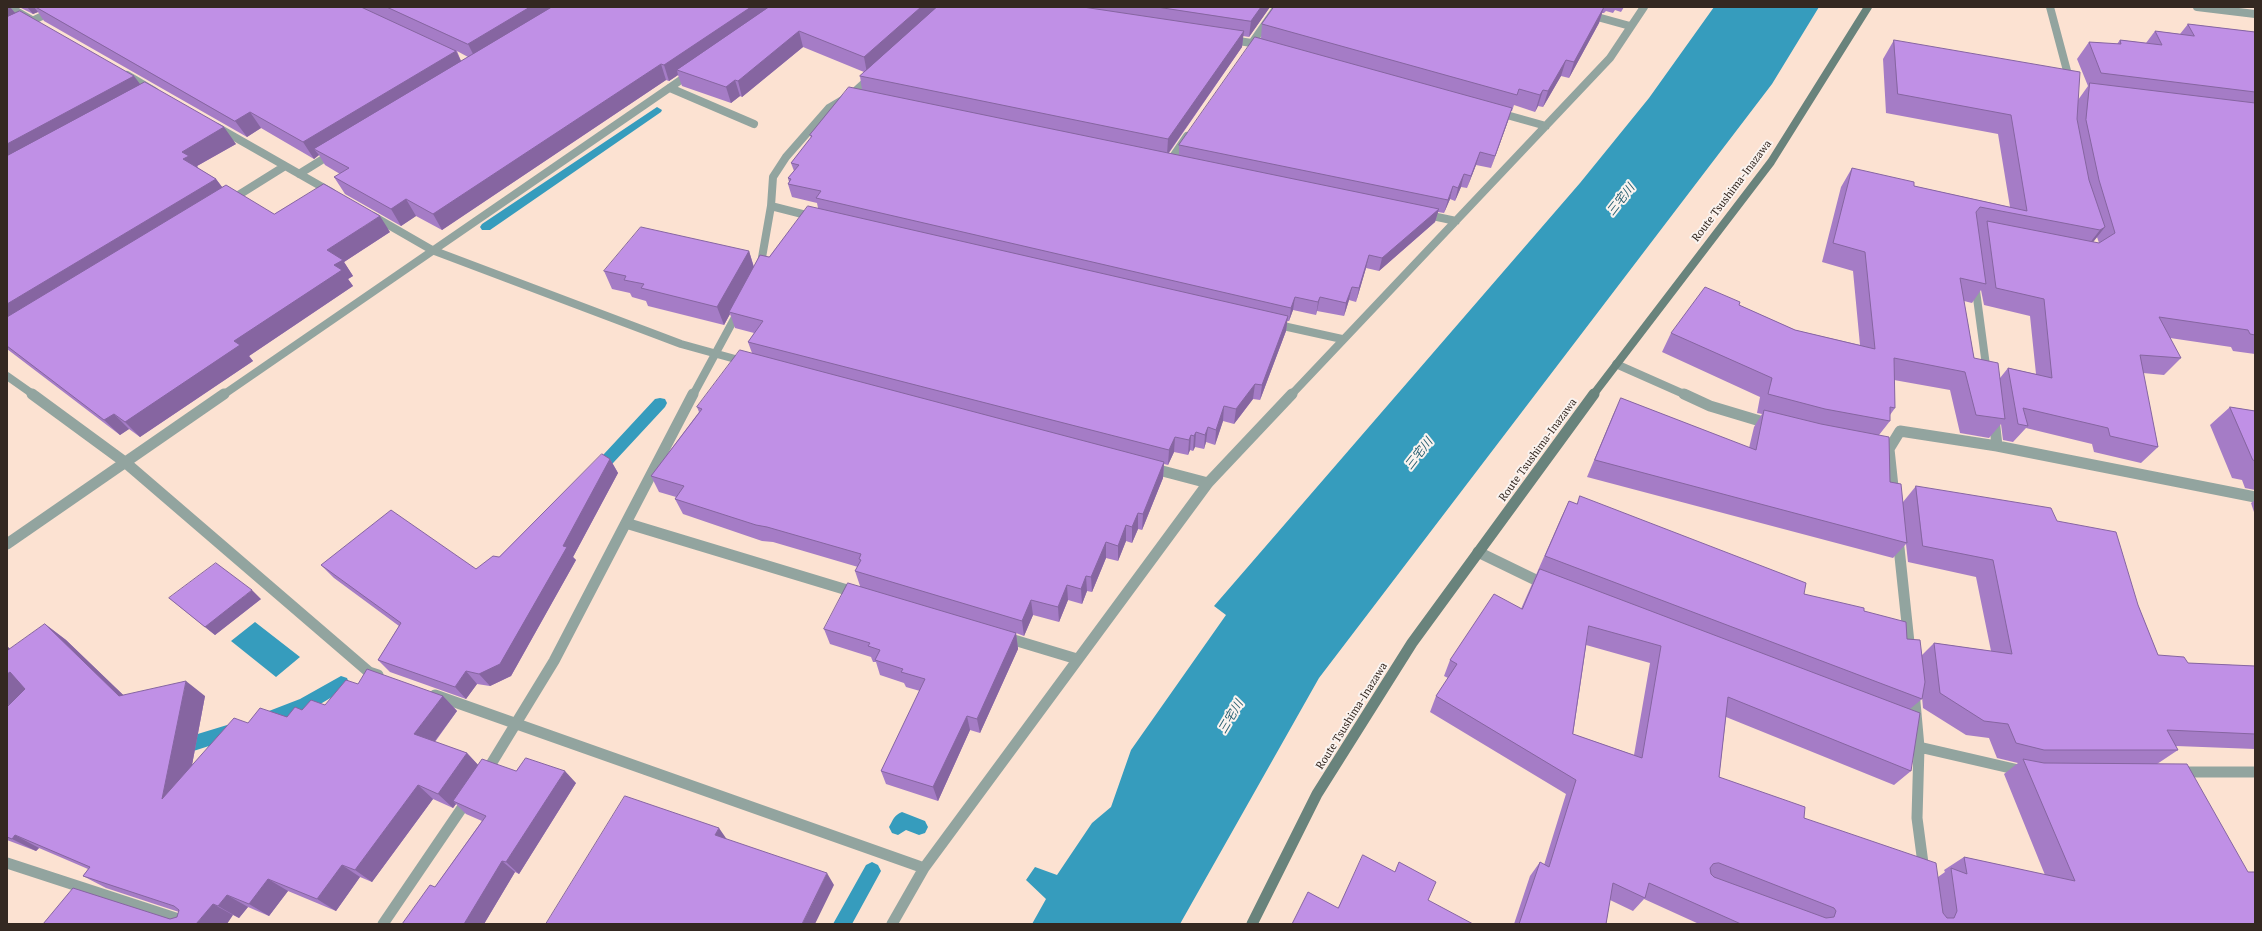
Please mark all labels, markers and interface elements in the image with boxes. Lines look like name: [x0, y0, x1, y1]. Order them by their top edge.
street label: Route Tsushima-Inazawa: [1689, 138, 1775, 244]
water label: 三宅川: [1604, 181, 1638, 219]
street label: Route Tsushima-Inazawa: [1496, 396, 1580, 504]
water label: 三宅川: [1402, 435, 1436, 473]
street label: Route Tsushima-Inazawa: [1314, 660, 1390, 772]
water label: 三宅川: [1216, 698, 1246, 736]

